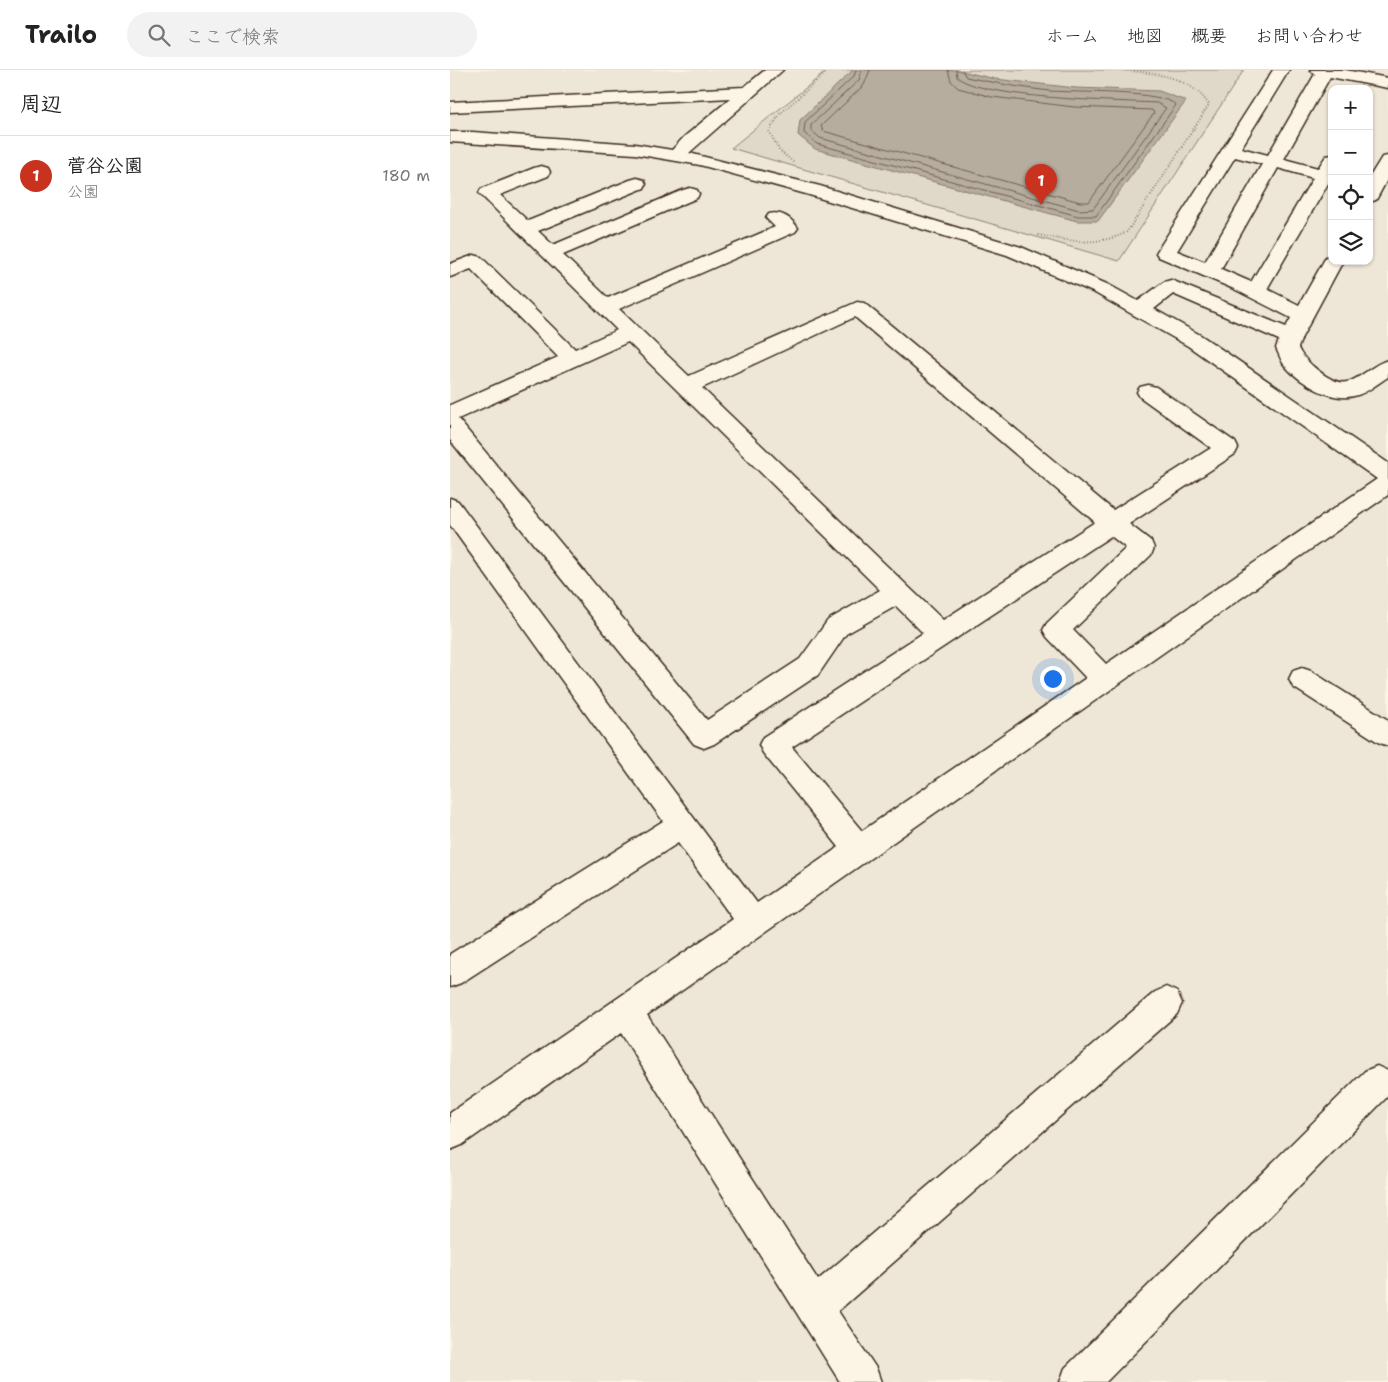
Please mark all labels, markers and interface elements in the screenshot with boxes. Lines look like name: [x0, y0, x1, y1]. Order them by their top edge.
search box: [127, 12, 477, 57]
text: Trailo: [25, 19, 97, 51]
icon: search: [145, 21, 173, 49]
text: ここで検索: [185, 24, 280, 49]
text: ホーム: [1046, 24, 1099, 48]
text: 地図: [1127, 24, 1163, 48]
text: 概要: [1191, 24, 1227, 48]
text: お問い合わせ: [1255, 24, 1363, 48]
map controls: [1328, 85, 1373, 265]
button: +: [1328, 85, 1373, 130]
text: 周辺: [20, 90, 62, 118]
button: −: [1328, 130, 1373, 175]
text: 菅谷公園: [67, 153, 143, 178]
pin: 1: [1025, 164, 1057, 205]
text: 1: [32, 165, 40, 186]
text: 180 m: [382, 165, 430, 186]
button: locate: [1328, 175, 1373, 220]
text: 公園: [67, 181, 99, 202]
button: layers: [1328, 220, 1373, 265]
your location: [1040, 666, 1066, 692]

